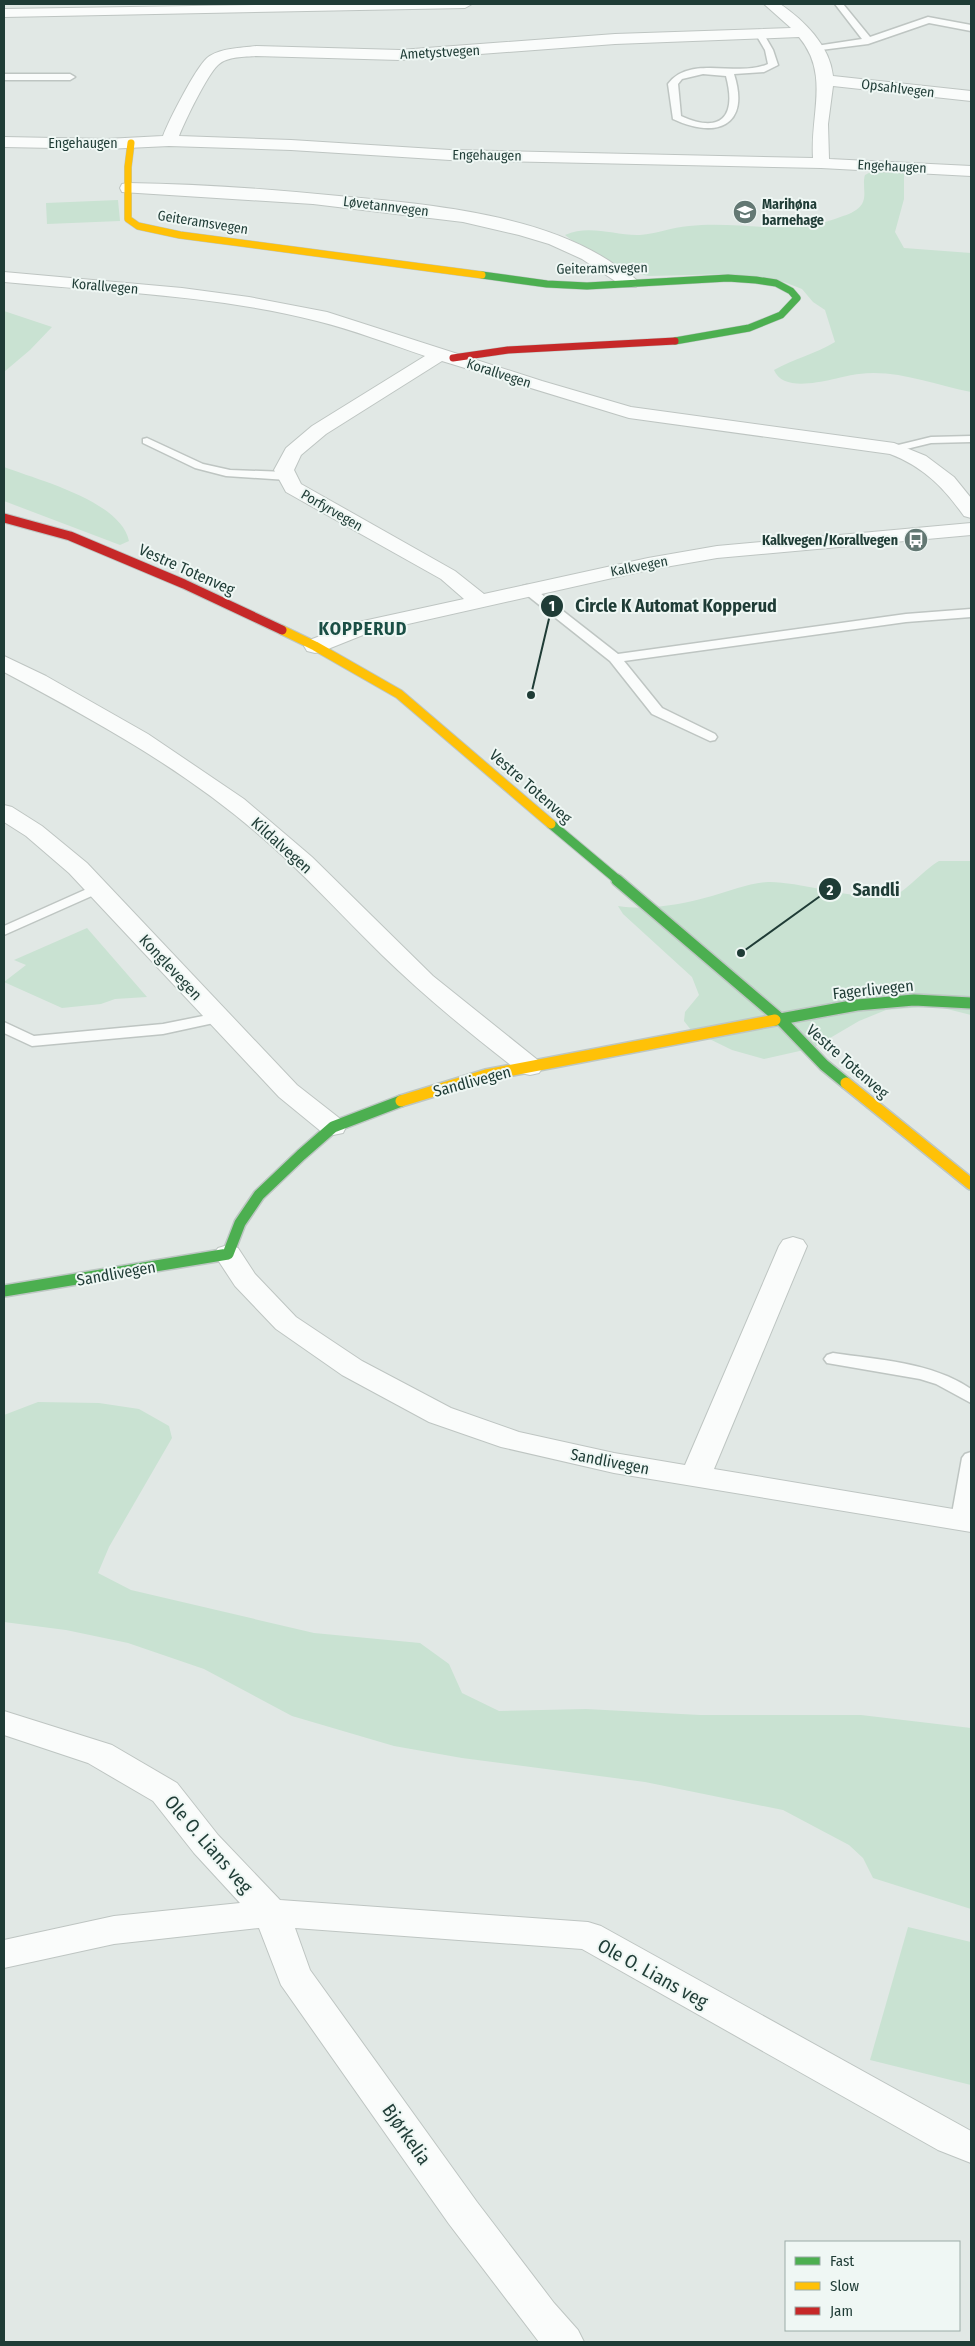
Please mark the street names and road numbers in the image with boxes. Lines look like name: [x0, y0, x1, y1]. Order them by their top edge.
street label: Ametystvegen: [400, 42, 480, 63]
street label: Opsahlvegen: [860, 76, 936, 101]
street label: Engehaugen: [48, 135, 118, 152]
street label: Engehaugen: [452, 146, 522, 165]
street label: Engehaugen: [857, 156, 927, 177]
street label: Løvetannvegen: [342, 193, 430, 220]
street label: Geiteramsvegen: [156, 207, 249, 238]
street label: Geiteramsvegen: [556, 259, 648, 278]
street label: Korallvegen: [71, 275, 139, 298]
street label: Korallvegen: [464, 355, 533, 392]
street label: Porfyrvegen: [298, 486, 366, 535]
street label: Vestre Totenveg: [136, 540, 238, 599]
street label: Kalkvegen: [609, 553, 669, 580]
street label: Vestre Totenveg: [486, 745, 576, 828]
street label: Kildalvegen: [247, 813, 316, 878]
street label: Konglevegen: [135, 930, 206, 1004]
street label: Fagerlivegen: [832, 976, 914, 1003]
street label: Vestre Totenveg: [803, 1020, 893, 1103]
street label: Sandlivegen: [431, 1062, 513, 1101]
street label: Sandlivegen: [75, 1257, 157, 1290]
street label: Sandlivegen: [569, 1445, 651, 1478]
street label: Ole O. Lians veg: [160, 1791, 258, 1898]
street label: Ole O. Lians veg: [594, 1934, 712, 2013]
street label: Bjørkelia: [377, 2099, 436, 2169]

